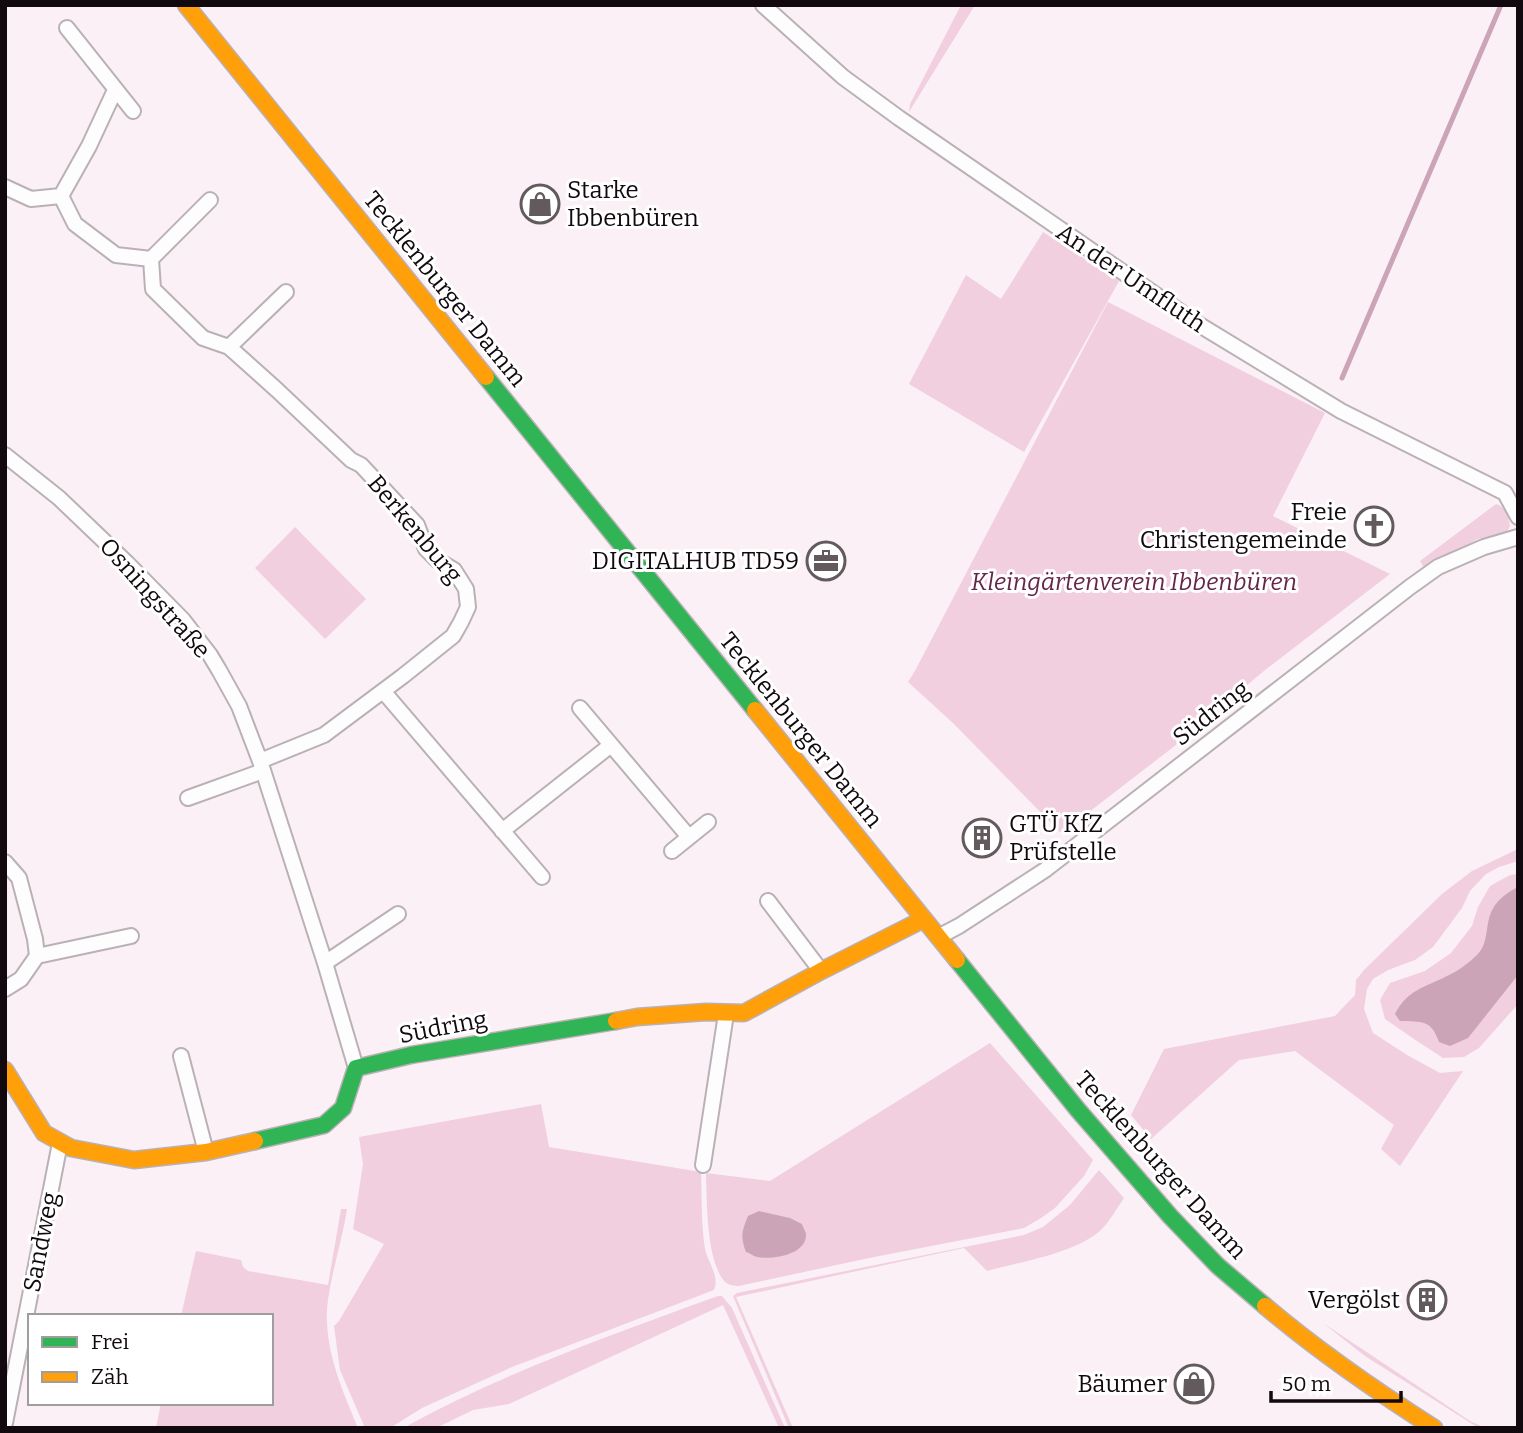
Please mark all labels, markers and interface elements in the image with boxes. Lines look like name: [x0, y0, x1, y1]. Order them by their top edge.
place label: Starke Ibbenbüren: [567, 176, 699, 232]
shop icon: Starke Ibbenbüren: [519, 183, 561, 225]
street label: Tecklenburger Damm: [358, 186, 532, 392]
street label: An der Umfluth: [1051, 218, 1211, 338]
street label: Berkenburg: [362, 469, 468, 589]
place label: Freie Christengemeinde: [1140, 498, 1347, 554]
church icon: Freie Christengemeinde: [1353, 505, 1395, 547]
street label: Osningstraße: [94, 532, 216, 664]
office icon: DIGITALHUB TD59: [805, 540, 847, 582]
place label: DIGITALHUB TD59: [592, 547, 799, 575]
park label: Kleingärtenverein Ibbenbüren: [971, 568, 1297, 596]
street label: Tecklenburger Damm: [714, 627, 888, 833]
street label: Südring: [1167, 675, 1255, 751]
place label: GTÜ KfZ Prüfstelle: [1009, 810, 1117, 866]
building icon: GTÜ KfZ Prüfstelle: [961, 817, 1003, 859]
street label: Südring: [397, 1005, 489, 1049]
street label: Tecklenburger Damm: [1069, 1066, 1253, 1265]
street label: Sandweg: [18, 1190, 64, 1294]
building icon: Vergölst: [1406, 1279, 1448, 1321]
place label: Vergölst: [1308, 1286, 1400, 1314]
legend: [28, 1314, 273, 1405]
text: Frei: [91, 1329, 129, 1355]
scale bar: [1271, 1360, 1400, 1404]
shop icon: Bäumer: [1173, 1363, 1215, 1405]
text: Zäh: [91, 1364, 129, 1390]
place label: Bäumer: [1077, 1370, 1167, 1398]
text: 50 m: [1282, 1371, 1331, 1397]

